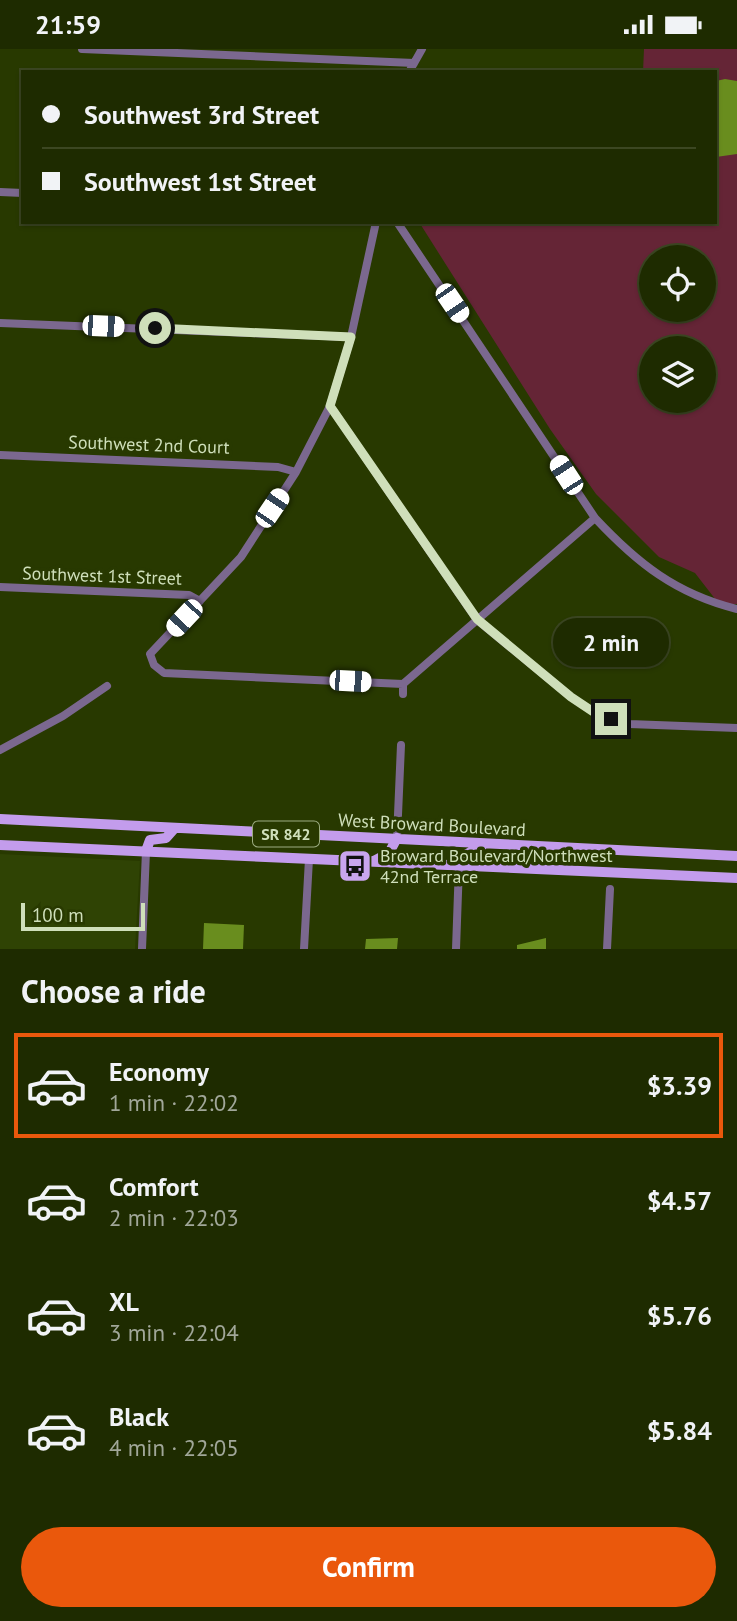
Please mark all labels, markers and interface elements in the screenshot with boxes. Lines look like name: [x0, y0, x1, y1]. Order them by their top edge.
text: 21:59: [35, 8, 101, 41]
text: Southwest 3rd Street: [84, 98, 319, 131]
text: Southwest 1st Street: [84, 165, 316, 198]
map controls: [639, 245, 716, 413]
button: locate: [639, 245, 716, 322]
car: [432, 280, 473, 326]
route start: [139, 312, 171, 344]
car: [82, 315, 125, 337]
button: layers: [639, 336, 716, 413]
street label: Southwest 2nd Court: [68, 430, 230, 459]
car: [546, 452, 587, 498]
car: [252, 485, 293, 531]
street label: Southwest 1st Street: [22, 561, 182, 590]
car: [162, 595, 207, 641]
callout: 2 min: [553, 617, 669, 667]
text: 2 min: [583, 628, 639, 657]
car: [329, 669, 372, 693]
route end: [595, 703, 627, 735]
street label: West Broward Boulevard: [338, 808, 526, 841]
road number: SR 842: [253, 821, 319, 847]
place label: Broward Boulevard/Northwest 42nd Terrace: [380, 844, 613, 888]
bus stop icon: Broward Boulevard/Northwest 42nd Terrace: [336, 847, 374, 885]
scale bar: [21, 900, 145, 932]
text: 100 m: [32, 903, 84, 927]
text: Choose a ride: [21, 970, 206, 1012]
icon: car: [25, 1054, 88, 1117]
text: Economy: [109, 1055, 209, 1088]
text: $3.39: [647, 1069, 712, 1102]
text: 1 min · 22:02: [109, 1088, 239, 1117]
icon: car: [25, 1169, 88, 1232]
text: Comfort: [109, 1170, 199, 1203]
text: $4.57: [647, 1184, 712, 1217]
text: 2 min · 22:03: [109, 1203, 239, 1232]
icon: car: [25, 1284, 88, 1347]
text: XL: [109, 1285, 139, 1318]
text: $5.76: [647, 1299, 712, 1332]
text: 3 min · 22:04: [109, 1318, 239, 1347]
icon: car: [25, 1399, 88, 1462]
text: Black: [109, 1400, 169, 1433]
text: $5.84: [647, 1414, 712, 1447]
text: 4 min · 22:05: [109, 1433, 239, 1462]
button: Confirm: [21, 1527, 716, 1607]

